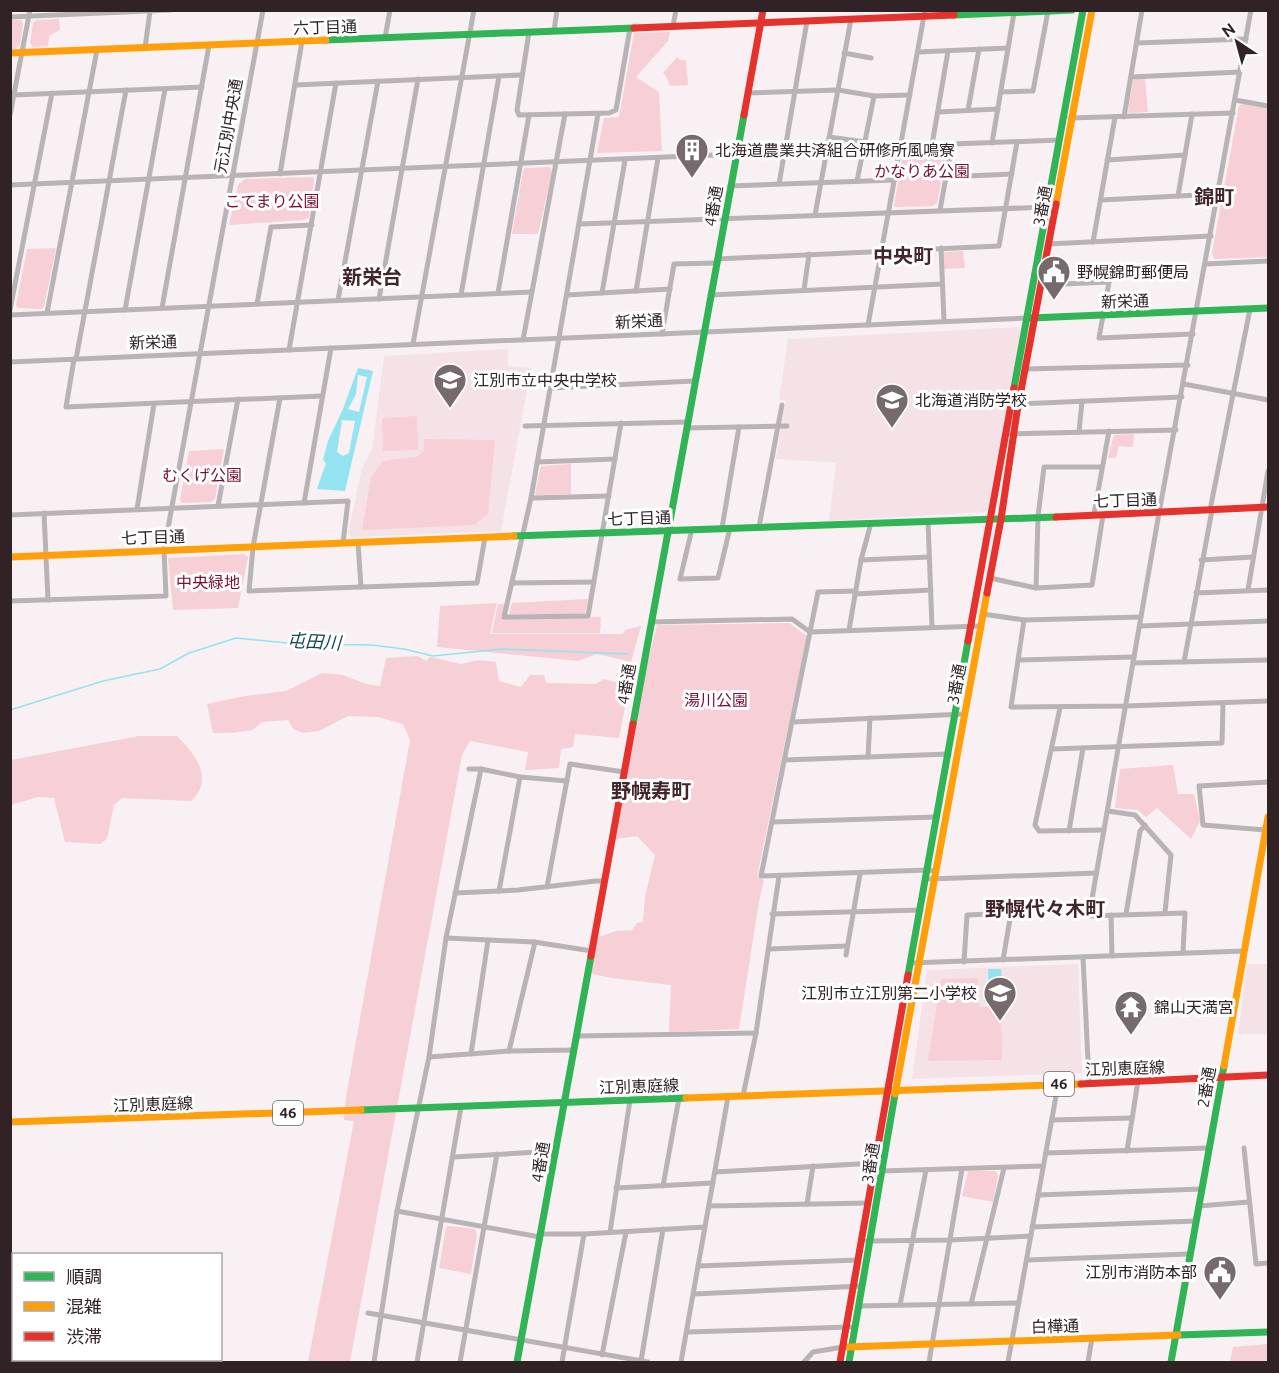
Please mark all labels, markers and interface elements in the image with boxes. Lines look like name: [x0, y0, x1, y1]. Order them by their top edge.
north arrow: [1207, 12, 1267, 72]
street label: 六丁目通: [293, 17, 357, 37]
text: N: [1218, 19, 1238, 41]
street label: 元江別中央通: [211, 77, 245, 175]
building icon: 北海道農業共済組合研修所風鳴寮: [674, 132, 710, 179]
place label: 北海道農業共済組合研修所風鳴寮: [715, 141, 955, 159]
park label: かなりあ公園: [874, 162, 970, 180]
street label: 4番通: [701, 184, 725, 228]
street label: 3番通: [1029, 184, 1055, 228]
district label: 錦町: [1194, 185, 1234, 208]
park label: こてまり公園: [224, 192, 320, 210]
district label: 中央町: [873, 244, 933, 267]
public building icon: 野幌錦町郵便局: [1036, 254, 1072, 301]
place label: 野幌錦町郵便局: [1077, 263, 1189, 281]
district label: 新栄台: [342, 265, 402, 288]
street label: 新栄通: [1101, 291, 1149, 311]
street label: 新栄通: [615, 311, 663, 331]
street label: 新栄通: [129, 332, 177, 352]
school or university icon: 江別市立中央中学校: [432, 362, 468, 409]
place label: 江別市立中央中学校: [473, 371, 617, 389]
school or university icon: 北海道消防学校: [874, 382, 910, 429]
place label: 北海道消防学校: [915, 391, 1027, 409]
park label: むくげ公園: [162, 466, 242, 484]
street label: 七丁目通: [1093, 490, 1157, 510]
street label: 七丁目通: [607, 508, 671, 528]
street label: 七丁目通: [121, 527, 185, 547]
park label: 中央緑地: [176, 573, 240, 591]
water label: 屯田川: [287, 630, 344, 653]
street label: 4番通: [614, 662, 638, 706]
street label: 3番通: [943, 662, 969, 706]
park label: 湯川公園: [684, 691, 748, 709]
district label: 野幌寿町: [611, 779, 691, 802]
district label: 野幌代々木町: [985, 897, 1105, 920]
school or university icon: 江別市立江別第二小学校: [982, 975, 1018, 1022]
place label: 江別市立江別第二小学校: [801, 984, 977, 1002]
temple icon: 錦山天満宮: [1113, 989, 1149, 1036]
place label: 錦山天満宮: [1154, 998, 1234, 1016]
street label: 江別恵庭線: [1085, 1058, 1165, 1078]
street label: 2番通: [1194, 1065, 1218, 1109]
road number: 46: [1044, 1072, 1074, 1096]
street label: 江別恵庭線: [599, 1076, 679, 1096]
street label: 江別恵庭線: [113, 1094, 193, 1114]
road number: 46: [273, 1101, 303, 1125]
street label: 4番通: [528, 1140, 552, 1184]
street label: 3番通: [858, 1141, 882, 1185]
legend: [12, 1253, 222, 1361]
public building icon: 江別市消防本部: [1202, 1254, 1238, 1301]
place label: 江別市消防本部: [1085, 1263, 1197, 1281]
text: 順調: [66, 1266, 102, 1286]
text: 混雑: [66, 1296, 102, 1316]
street label: 白樺通: [1031, 1316, 1079, 1336]
text: 渋滞: [66, 1326, 102, 1346]

